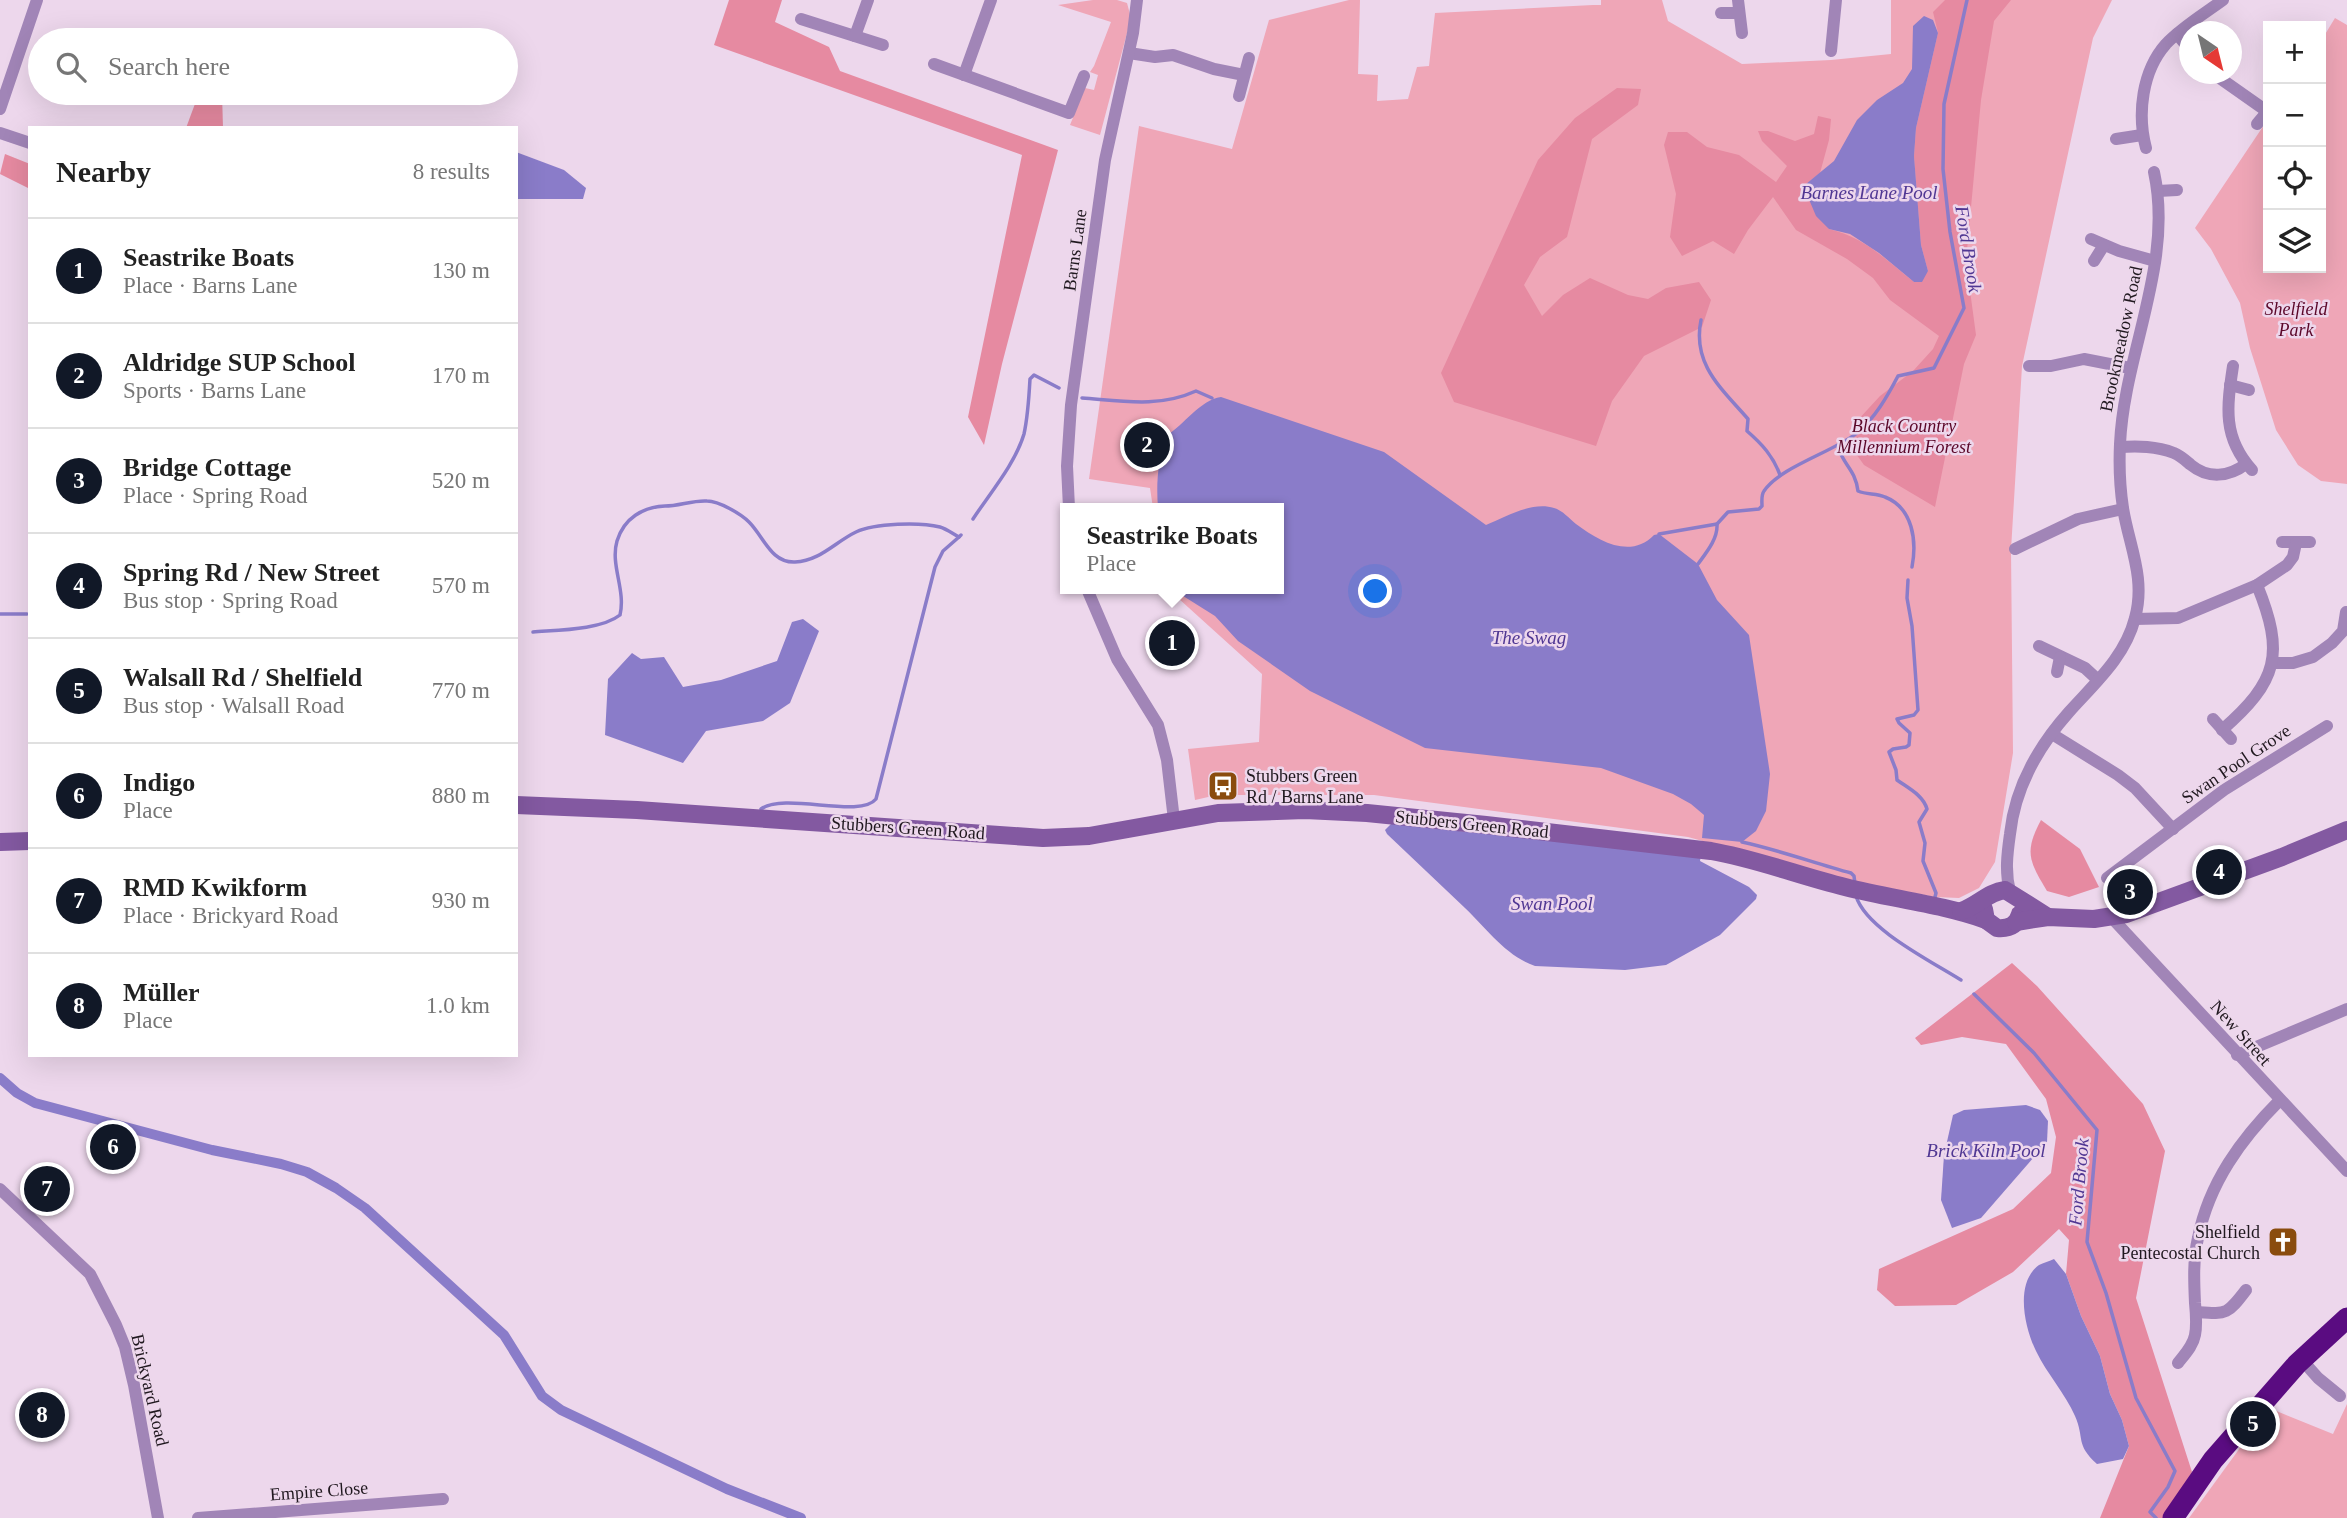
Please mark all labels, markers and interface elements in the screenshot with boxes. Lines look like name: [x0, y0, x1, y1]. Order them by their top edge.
north arrow: [2179, 21, 2242, 84]
map controls: [2263, 21, 2326, 273]
button: +: [2263, 21, 2326, 84]
search box: [28, 28, 518, 105]
icon: search: [52, 48, 90, 86]
text: Search here: [108, 52, 230, 81]
button: −: [2263, 84, 2326, 147]
button: locate: [2263, 147, 2326, 210]
text: Nearby: [56, 155, 151, 188]
text: 8 results: [413, 159, 490, 184]
water label: Barnes Lane Pool: [1800, 182, 1938, 203]
water label: Ford Brook: [1951, 203, 1986, 295]
street label: Barns Lane: [1059, 208, 1091, 292]
button: layers: [2263, 210, 2326, 273]
text: Seastrike Boats: [123, 243, 294, 272]
text: 1: [73, 258, 85, 283]
text: 130 m: [432, 258, 490, 283]
street label: Brookmeadow Road: [2096, 264, 2146, 414]
text: Place · Barns Lane: [123, 273, 297, 298]
park label: Shelfield Park: [2265, 299, 2328, 340]
text: Aldridge SUP School: [123, 348, 356, 377]
text: 2: [73, 363, 85, 388]
text: 170 m: [432, 363, 490, 388]
text: Sports · Barns Lane: [123, 378, 306, 403]
park label: Black Country Millennium Forest: [1836, 416, 1972, 457]
pin: 2: [1124, 419, 1170, 471]
text: Bridge Cottage: [123, 453, 291, 482]
text: 3: [73, 468, 85, 493]
text: 520 m: [432, 468, 490, 493]
text: Place · Spring Road: [123, 483, 308, 508]
popup: [1060, 503, 1284, 594]
text: Seastrike Boats: [1086, 521, 1258, 550]
text: Place: [1086, 551, 1136, 576]
text: Spring Rd / New Street: [123, 558, 380, 587]
text: 4: [73, 573, 85, 598]
text: 570 m: [432, 573, 490, 598]
your location: [1358, 574, 1392, 608]
text: Bus stop · Spring Road: [123, 588, 338, 613]
pin: 1: [1149, 617, 1195, 669]
water label: The Swag: [1492, 627, 1566, 648]
text: Walsall Rd / Shelfield: [123, 663, 362, 692]
text: 5: [73, 678, 85, 703]
text: 770 m: [432, 678, 490, 703]
text: Bus stop · Walsall Road: [123, 693, 344, 718]
street label: Swan Pool Grove: [2178, 720, 2294, 808]
place label: Stubbers Green Rd / Barns Lane: [1246, 766, 1363, 807]
text: Indigo: [123, 768, 195, 797]
bus stop icon: Stubbers Green Rd / Barns Lane: [1206, 769, 1240, 803]
text: 6: [73, 783, 85, 808]
text: 880 m: [432, 783, 490, 808]
text: Place: [123, 798, 173, 823]
street label: Stubbers Green Road: [1394, 806, 1550, 842]
street label: Stubbers Green Road: [831, 813, 985, 843]
pin: 4: [2196, 846, 2242, 898]
pin: 3: [2107, 866, 2153, 918]
text: RMD Kwikform: [123, 873, 307, 902]
text: 7: [73, 888, 85, 913]
text: 930 m: [432, 888, 490, 913]
water label: Swan Pool: [1511, 893, 1593, 914]
text: Place · Brickyard Road: [123, 903, 338, 928]
text: Müller: [123, 978, 200, 1007]
text: 8: [73, 993, 85, 1018]
text: 1.0 km: [426, 993, 490, 1018]
street label: New Street: [2207, 996, 2275, 1070]
text: Place: [123, 1008, 173, 1033]
pin: 6: [90, 1121, 136, 1173]
water label: Ford Brook: [2064, 1137, 2093, 1228]
water label: Brick Kiln Pool: [1926, 1140, 2046, 1161]
pin: 7: [24, 1163, 70, 1215]
place label: Shelfield Pentecostal Church: [2121, 1222, 2260, 1263]
church icon: Shelfield Pentecostal Church: [2266, 1225, 2300, 1259]
street label: Brickyard Road: [127, 1332, 173, 1448]
pin: 8: [19, 1389, 65, 1441]
pin: 5: [2230, 1398, 2276, 1450]
street label: Empire Close: [269, 1478, 369, 1504]

